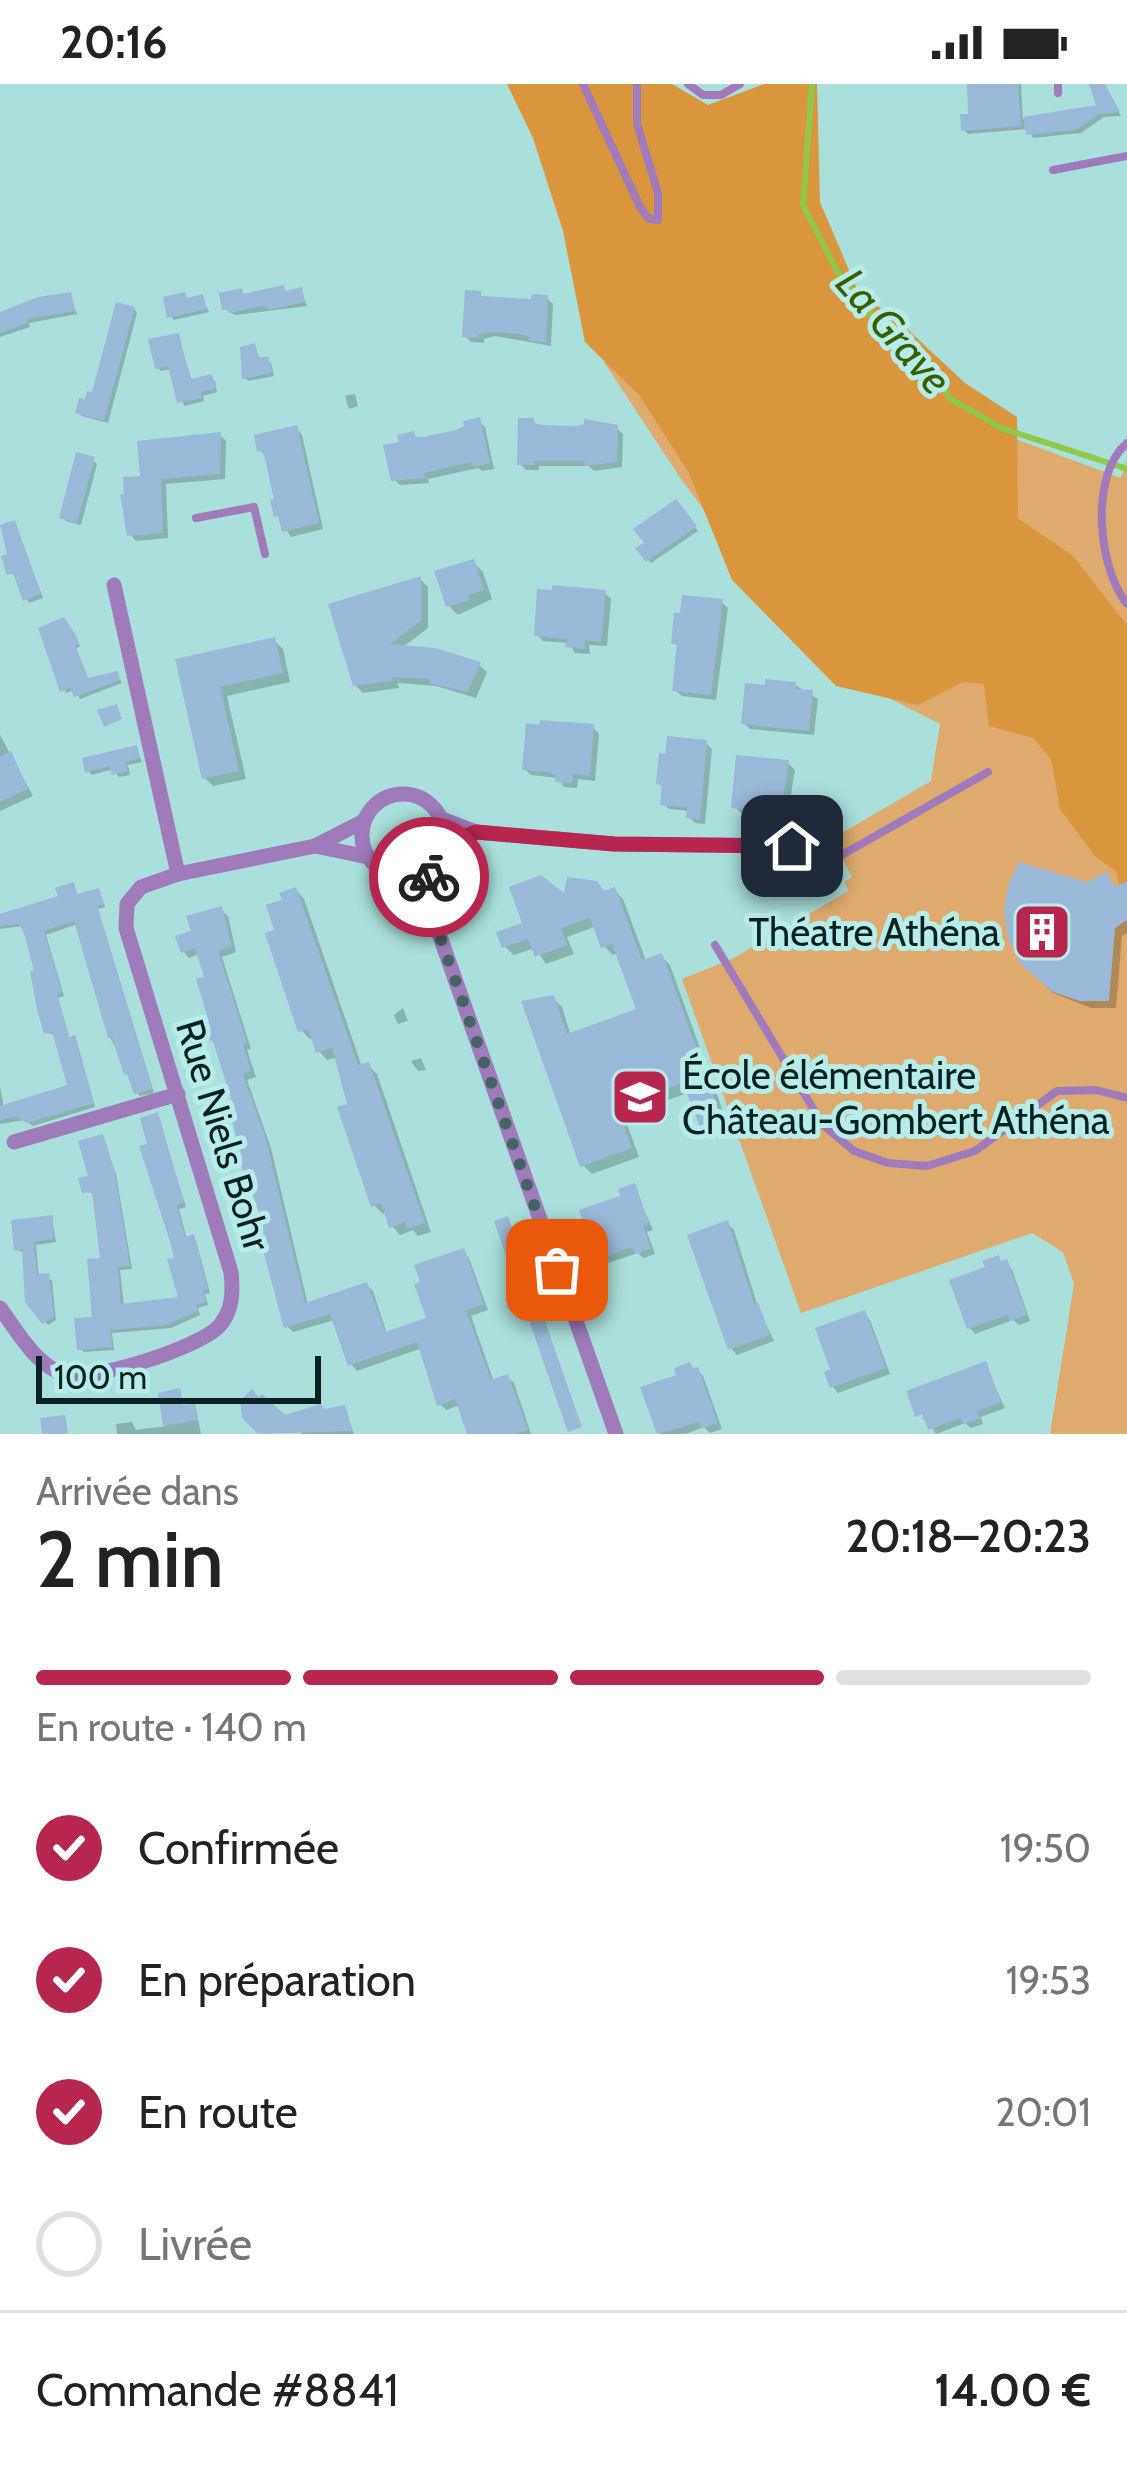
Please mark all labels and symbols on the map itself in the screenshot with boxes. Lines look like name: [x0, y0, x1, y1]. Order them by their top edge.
water label: La Grave: [825, 258, 963, 404]
pin: [741, 795, 843, 897]
courier: [369, 817, 489, 937]
building icon: Théatre Athéna: [1011, 901, 1073, 963]
place label: Théatre Athéna: [749, 908, 1000, 956]
street label: Rue Niels Bohr: [166, 1013, 282, 1257]
place label: École élémentaire Château-Gombert Athéna: [682, 1051, 1110, 1144]
school or university icon: École élémentaire Château-Gombert Athéna: [609, 1066, 671, 1128]
pin: [506, 1219, 608, 1321]
scale bar: [36, 1350, 321, 1403]

